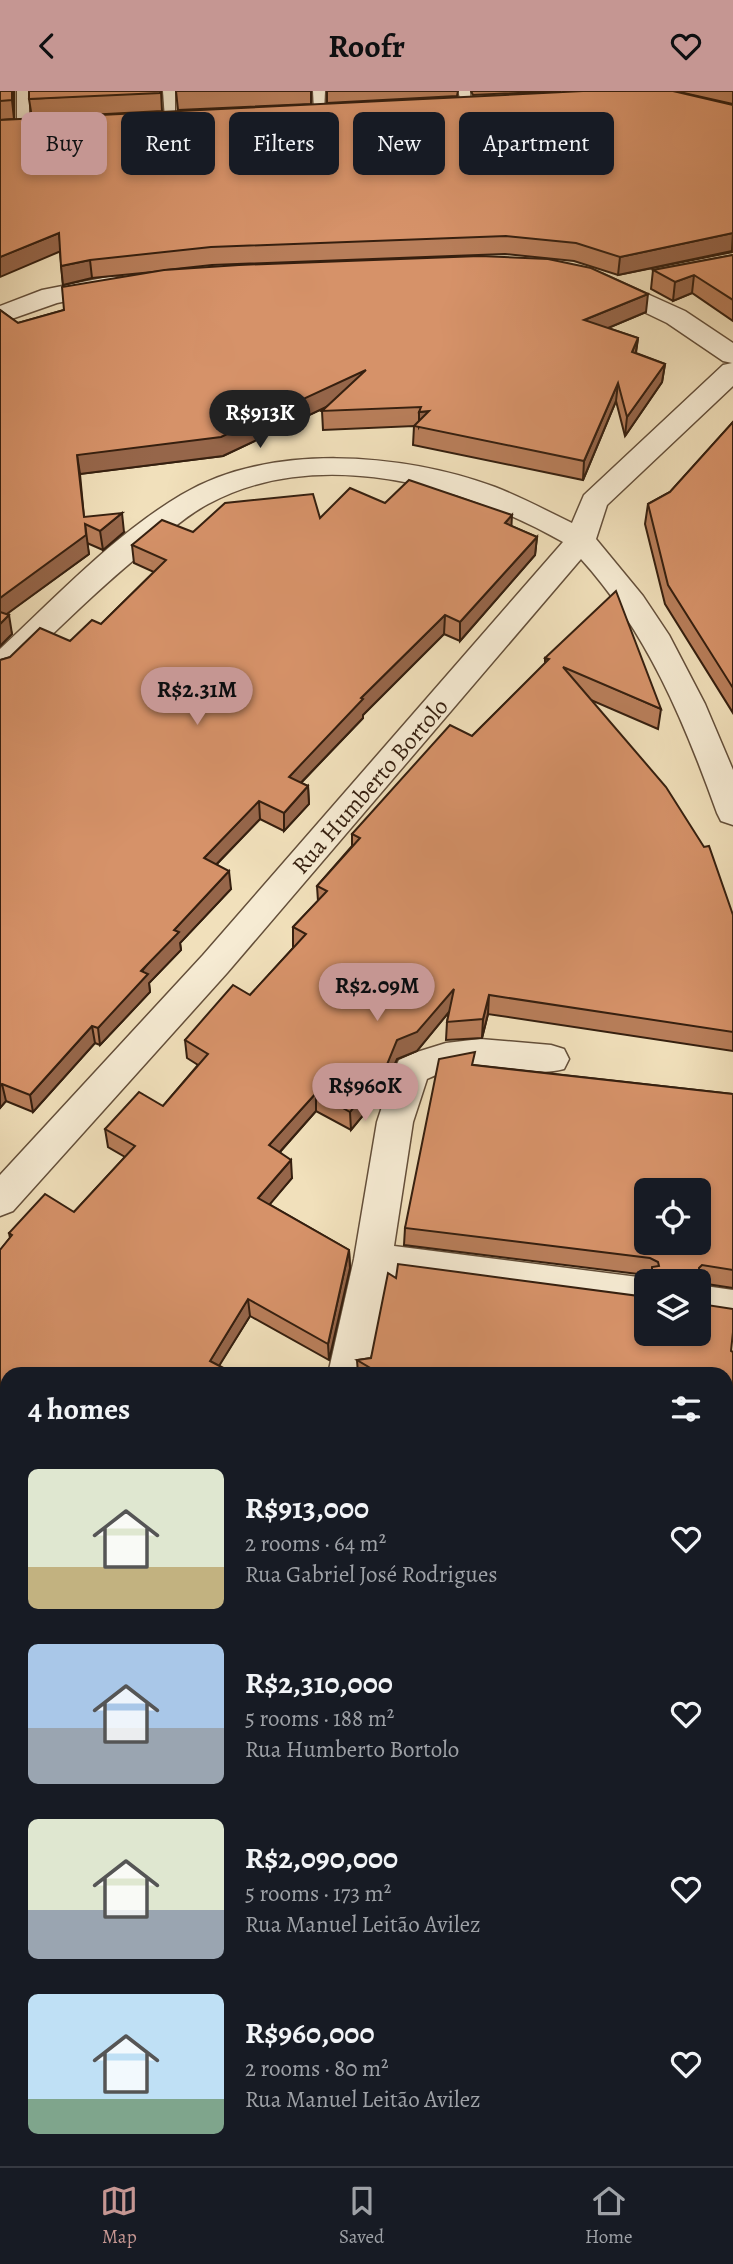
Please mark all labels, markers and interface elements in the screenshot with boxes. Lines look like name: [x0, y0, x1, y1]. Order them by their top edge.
text: Roofr: [328, 24, 405, 68]
icon: back: [28, 27, 66, 65]
icon: heart: [667, 27, 705, 65]
chip: Buy: [21, 112, 107, 175]
chip: Rent: [121, 112, 215, 175]
chip: Filters: [229, 112, 339, 175]
chip: New: [353, 112, 445, 175]
chip: Apartment: [459, 112, 614, 175]
pin: R$913K: [203, 391, 317, 450]
text: R$913K: [225, 397, 295, 428]
pin: R$2.31M: [132, 667, 262, 727]
text: R$2.31M: [157, 674, 237, 705]
street label: Rua Humberto Bortolo: [285, 691, 455, 881]
pin: R$2.09M: [312, 963, 442, 1023]
text: R$2.09M: [335, 970, 419, 1001]
pin: R$960K: [308, 1063, 422, 1123]
text: R$960K: [328, 1070, 402, 1101]
map controls: [634, 1178, 711, 1346]
button: locate: [634, 1178, 711, 1255]
button: layers: [634, 1269, 711, 1346]
text: 4 homes: [28, 1389, 130, 1429]
icon: filters: [667, 1390, 705, 1428]
text: R$913,000: [245, 1488, 369, 1528]
icon: home: [84, 1497, 168, 1581]
icon: heart: [667, 1520, 705, 1558]
text: 2 rooms · 64 m²: [245, 1528, 386, 1559]
text: Rua Gabriel José Rodrigues: [245, 1559, 498, 1590]
text: R$2,310,000: [245, 1663, 393, 1703]
icon: home: [84, 1672, 168, 1756]
icon: heart: [667, 1695, 705, 1733]
text: 5 rooms · 188 m²: [245, 1703, 394, 1734]
text: Rua Humberto Bortolo: [245, 1734, 459, 1765]
text: R$2,090,000: [245, 1838, 398, 1878]
icon: home: [84, 1847, 168, 1931]
icon: heart: [667, 1870, 705, 1908]
text: 5 rooms · 173 m²: [245, 1878, 391, 1909]
text: Rua Manuel Leitão Avilez: [245, 1909, 481, 1940]
text: R$960,000: [245, 2013, 375, 2053]
icon: home: [84, 2022, 168, 2106]
icon: heart: [667, 2045, 705, 2083]
text: 2 rooms · 80 m²: [245, 2053, 389, 2084]
text: Rua Manuel Leitão Avilez: [245, 2084, 481, 2115]
tab: Map: [100, 2182, 138, 2250]
tab: Saved: [339, 2182, 384, 2250]
tab: Home: [585, 2182, 633, 2250]

